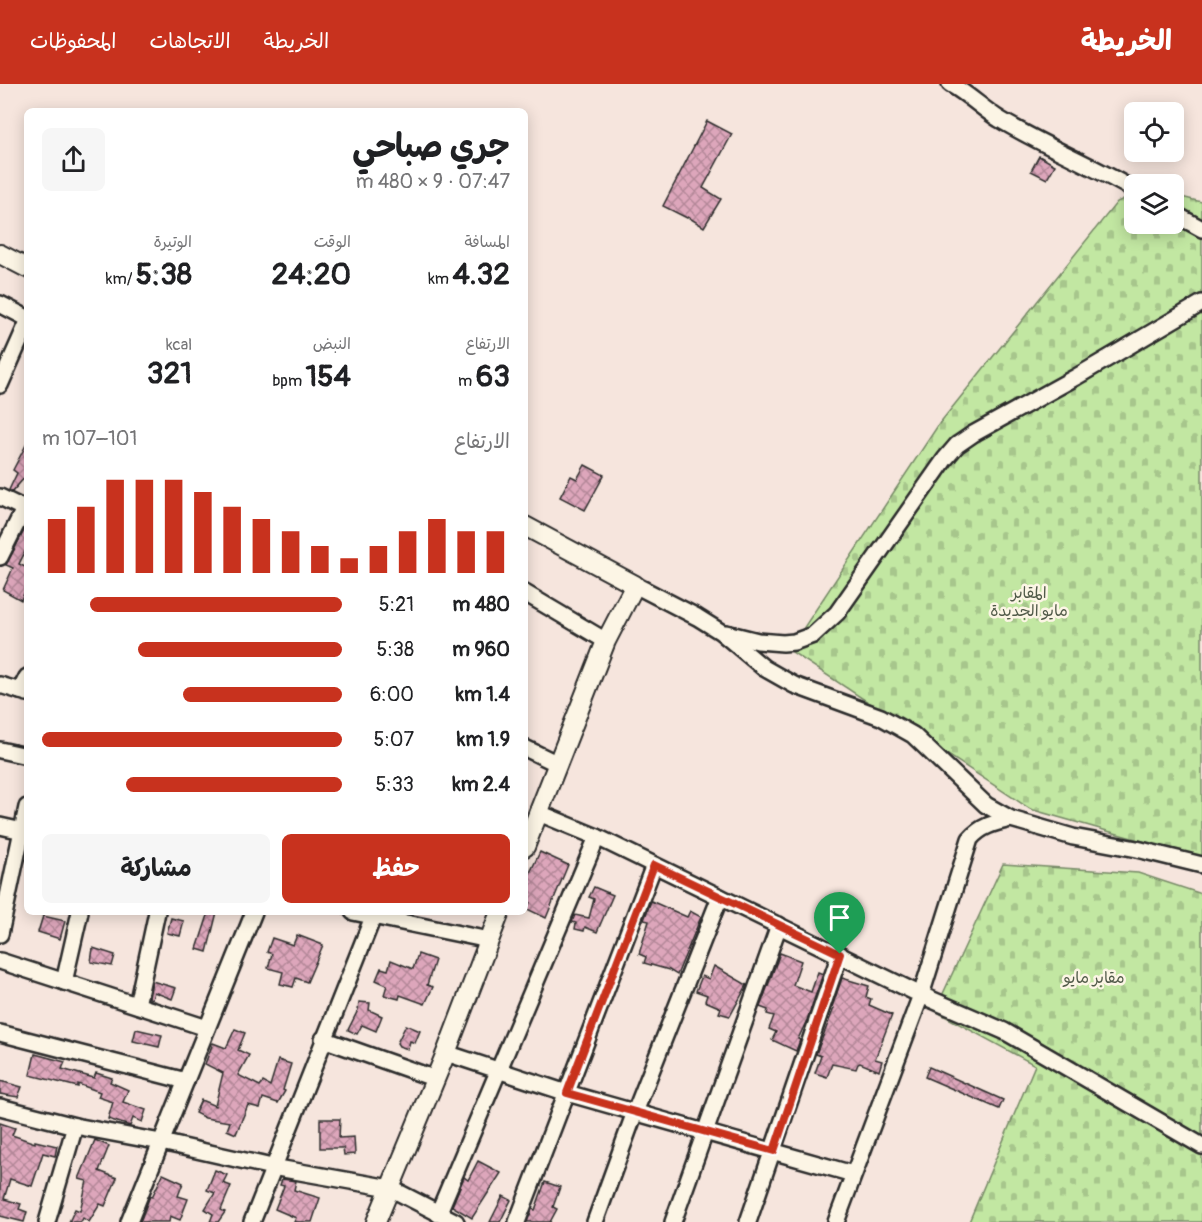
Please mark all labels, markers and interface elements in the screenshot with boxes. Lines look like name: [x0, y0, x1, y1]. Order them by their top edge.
text: الخريطة: [1081, 24, 1172, 59]
text: المحفوظات: [30, 28, 116, 55]
text: الاتجاهات: [149, 28, 231, 55]
text: الخريطة: [264, 28, 329, 55]
map controls: [1124, 102, 1184, 234]
button: locate: [1124, 102, 1184, 162]
text: جري صباحي: [352, 126, 510, 167]
button: share: [42, 128, 105, 191]
text: 07:47 · 9 × 480 m: [356, 169, 510, 194]
button: layers: [1124, 174, 1184, 234]
text: الوتيرة: [153, 232, 192, 252]
text: الوقت: [314, 232, 351, 252]
text: المسافة: [464, 232, 510, 252]
text: 5:38: [136, 256, 192, 293]
text: 24:20: [272, 256, 351, 293]
text: 4.32: [453, 256, 510, 293]
text: /km: [106, 269, 136, 289]
text: km: [428, 269, 453, 289]
text: النبض: [313, 334, 351, 354]
text: الارتفاع: [465, 334, 510, 354]
text: kcal: [166, 335, 192, 355]
text: 321: [147, 355, 192, 392]
text: 154: [306, 358, 351, 395]
text: 63: [476, 358, 510, 395]
text: bpm: [273, 371, 306, 391]
text: m: [458, 371, 476, 391]
text: 101–107 m: [42, 426, 137, 451]
text: الارتفاع: [454, 429, 510, 454]
park label: المقابر مايو الجديدة: [990, 583, 1068, 621]
text: 5:21: [379, 592, 414, 617]
text: 480 m: [453, 592, 510, 617]
text: 5:38: [377, 637, 414, 662]
text: 960 m: [452, 637, 510, 662]
text: 6:00: [370, 682, 414, 707]
text: 1.4 km: [456, 682, 510, 707]
text: 5:07: [374, 727, 414, 752]
text: 1.9 km: [457, 727, 510, 752]
text: 5:33: [376, 772, 414, 797]
text: 2.4 km: [452, 772, 510, 797]
button: مشاركة: [42, 834, 270, 903]
button: حفظ: [282, 834, 510, 903]
pin: [814, 892, 865, 954]
icon: arrive: [823, 901, 856, 934]
park label: مقابر مايو: [1061, 968, 1125, 988]

